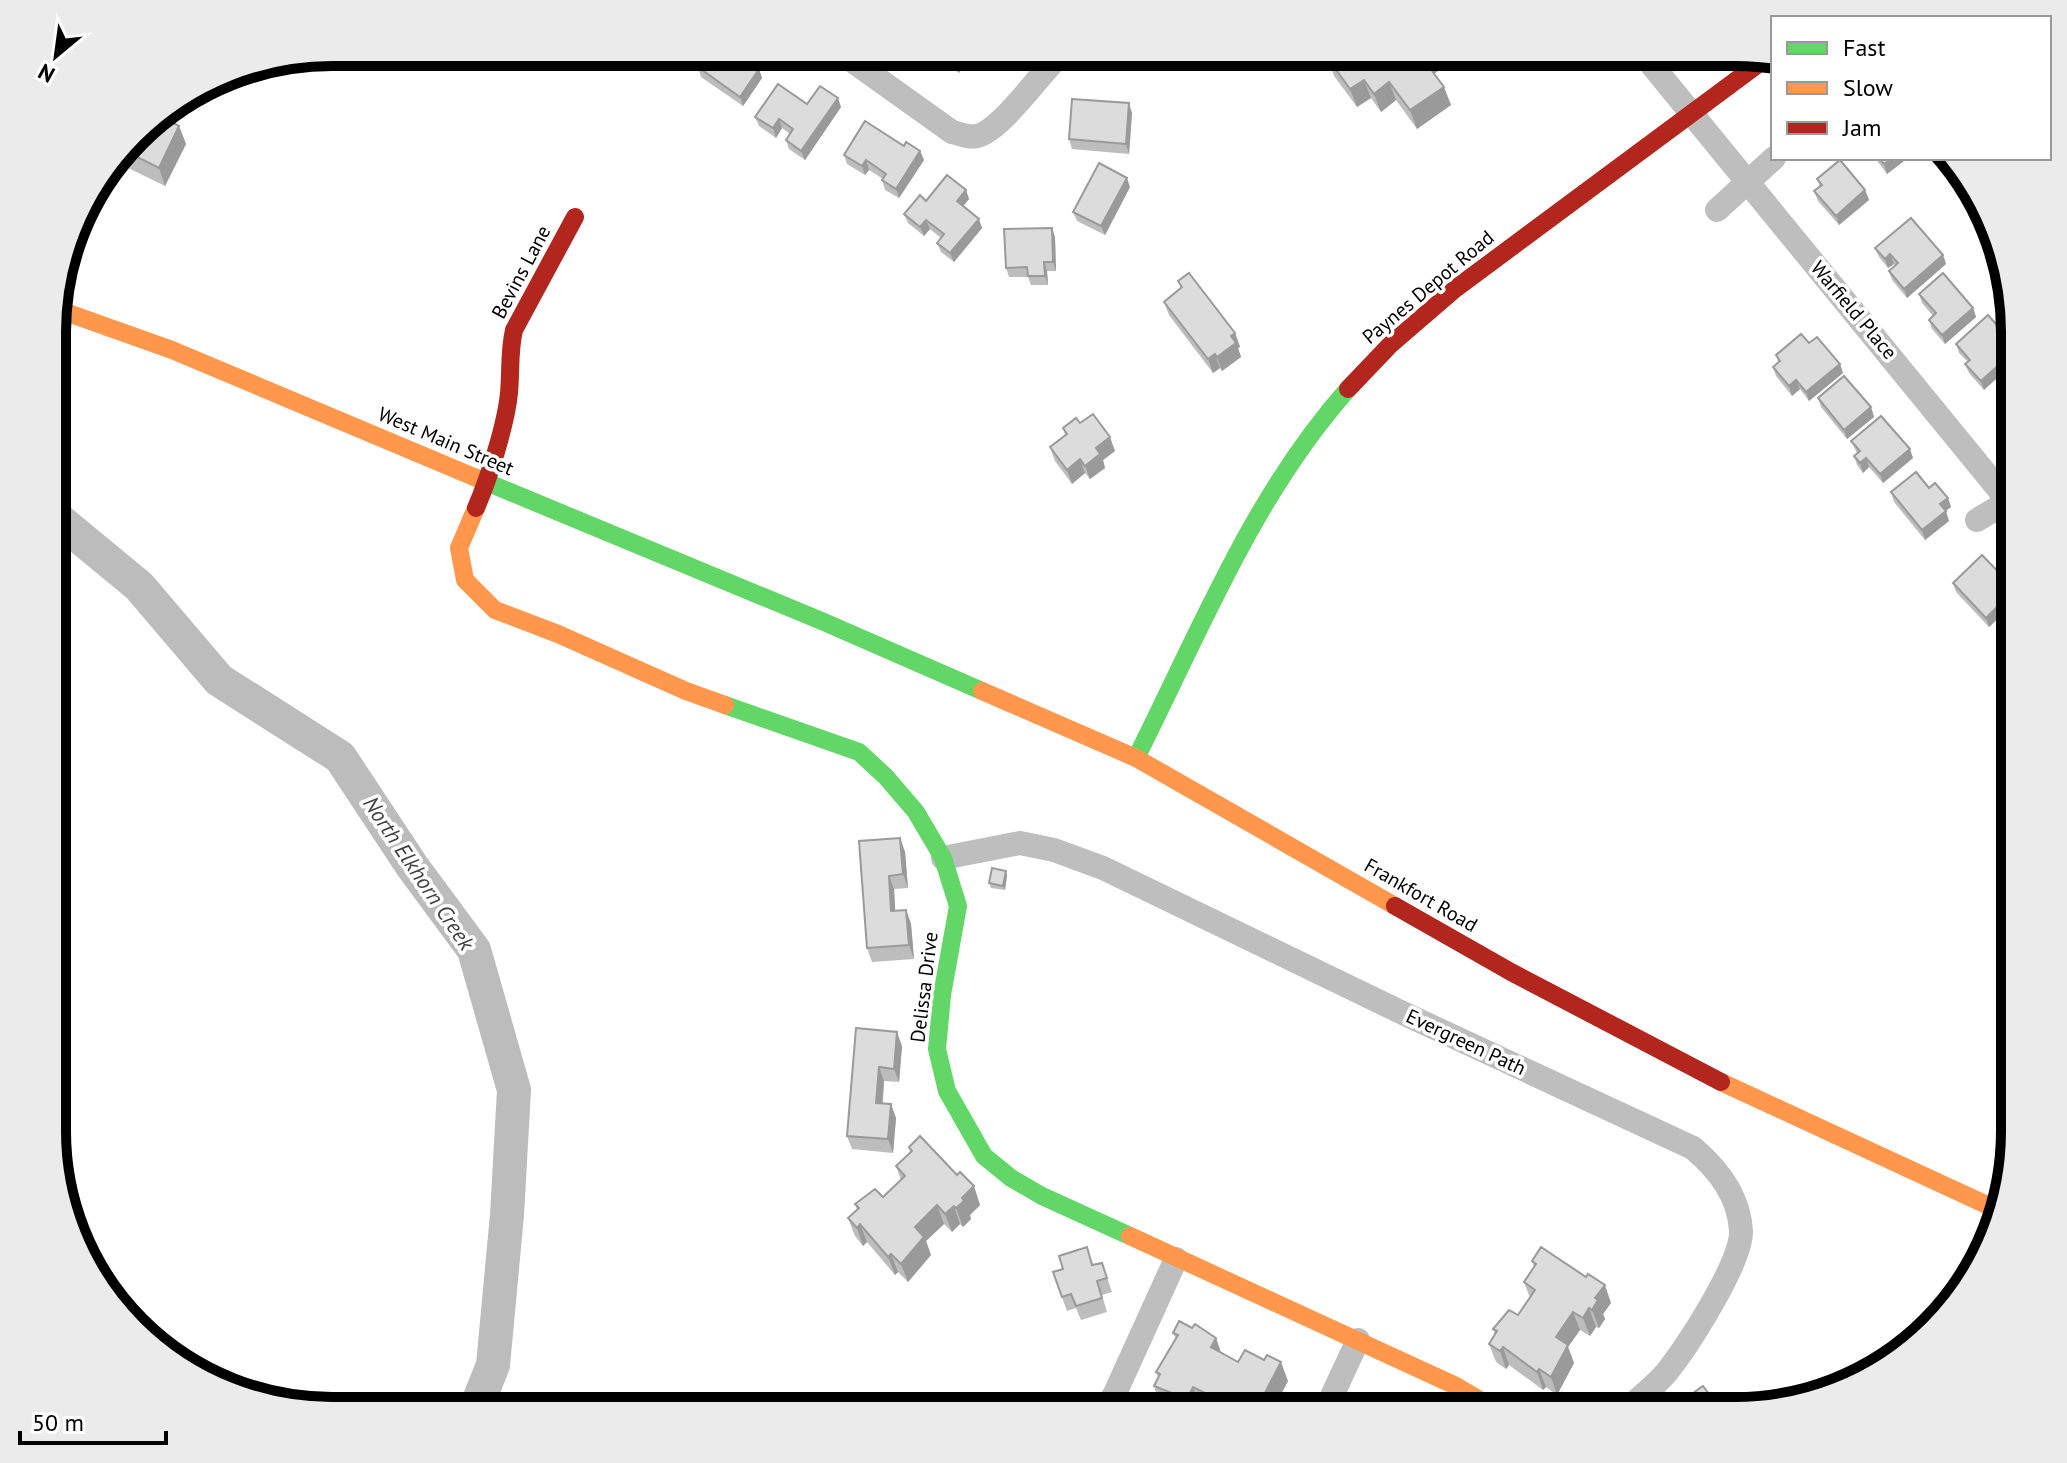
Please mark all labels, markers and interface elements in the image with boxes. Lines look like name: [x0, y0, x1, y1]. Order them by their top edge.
north arrow: [16, 16, 96, 96]
legend: [1771, 16, 2051, 160]
text: Fast: [1843, 32, 1886, 63]
text: N: [33, 58, 59, 89]
text: Slow: [1843, 72, 1893, 103]
text: Jam: [1842, 112, 1881, 143]
street label: Bevins Lane: [486, 221, 556, 323]
street label: Paynes Depot Road: [1357, 224, 1499, 350]
street label: Warfield Place: [1805, 255, 1903, 365]
street label: West Main Street: [374, 401, 518, 481]
water label: North Elkhorn Creek: [357, 791, 481, 956]
street label: Frankfort Road: [1360, 852, 1482, 938]
street label: Delissa Drive: [904, 930, 944, 1044]
street label: Evergreen Path: [1402, 1003, 1530, 1081]
scale bar: [20, 1395, 166, 1445]
text: 50 m: [32, 1407, 84, 1438]

